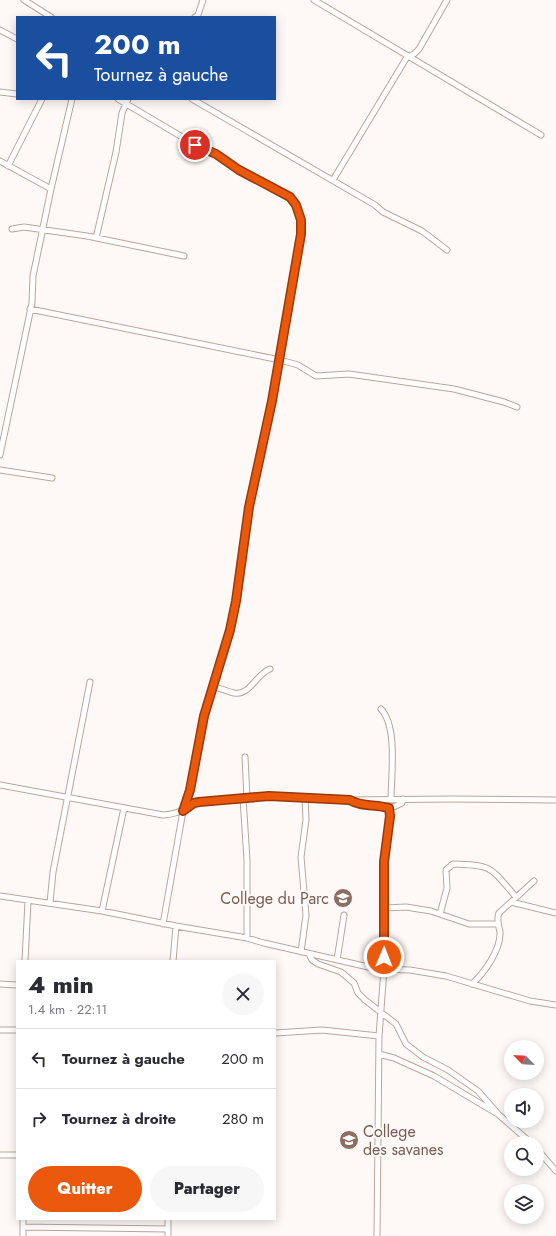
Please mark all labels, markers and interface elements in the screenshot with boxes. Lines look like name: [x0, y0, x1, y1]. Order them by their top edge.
text: 200 m: [94, 24, 181, 65]
icon: left: [28, 32, 80, 84]
text: Tournez à gauche: [94, 62, 228, 88]
pin: [178, 128, 212, 162]
icon: arrive: [184, 134, 206, 156]
place label: College du Parc: [220, 887, 329, 910]
school or university icon: College du Parc: [332, 887, 354, 909]
position arrow: [363, 936, 405, 978]
text: 4 min: [28, 967, 94, 1002]
button: close: [222, 973, 264, 1015]
text: 1.4 km · 22:11: [28, 1000, 107, 1019]
north arrow: [504, 1040, 544, 1080]
map controls: [504, 1040, 544, 1224]
icon: left: [28, 1048, 50, 1070]
text: Tournez à gauche: [62, 1048, 185, 1070]
text: 200 m: [221, 1048, 264, 1070]
button: sound: [504, 1088, 544, 1128]
icon: right: [28, 1108, 50, 1130]
text: Tournez à droite: [62, 1108, 176, 1130]
text: 280 m: [222, 1108, 264, 1130]
place label: College des savanes: [363, 1120, 444, 1161]
school or university icon: College des savanes: [338, 1129, 360, 1151]
button: search: [504, 1136, 544, 1176]
button: Quitter: [28, 1166, 142, 1212]
button: Partager: [150, 1166, 264, 1212]
button: layers: [504, 1184, 544, 1224]

